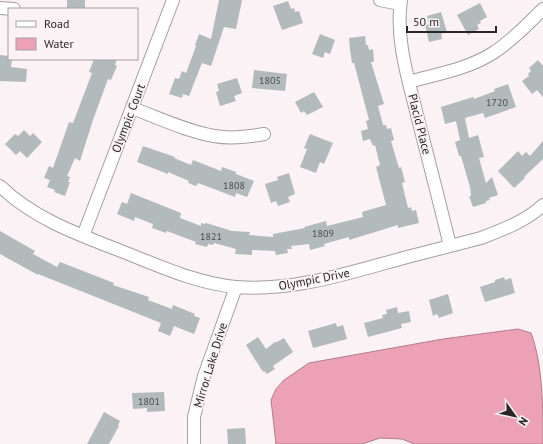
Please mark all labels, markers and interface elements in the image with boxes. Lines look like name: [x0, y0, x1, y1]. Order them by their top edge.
legend: [8, 8, 138, 60]
scale bar: [407, 8, 496, 34]
text: 50 m: [413, 14, 439, 29]
text: Road: [44, 16, 69, 31]
text: Water: [44, 36, 74, 51]
house number: 1805: [259, 74, 281, 87]
street label: Olympic Court: [108, 81, 148, 155]
street label: Placid Place: [405, 92, 435, 156]
house number: 1720: [486, 96, 508, 109]
house number: 1808: [223, 179, 245, 192]
house number: 1809: [312, 227, 334, 240]
house number: 1821: [200, 230, 222, 243]
street label: Olympic Drive: [277, 265, 351, 293]
street label: Mirror Lake Drive: [190, 321, 230, 409]
house number: 1801: [138, 395, 160, 408]
north arrow: [495, 396, 535, 436]
text: N: [516, 415, 531, 428]

